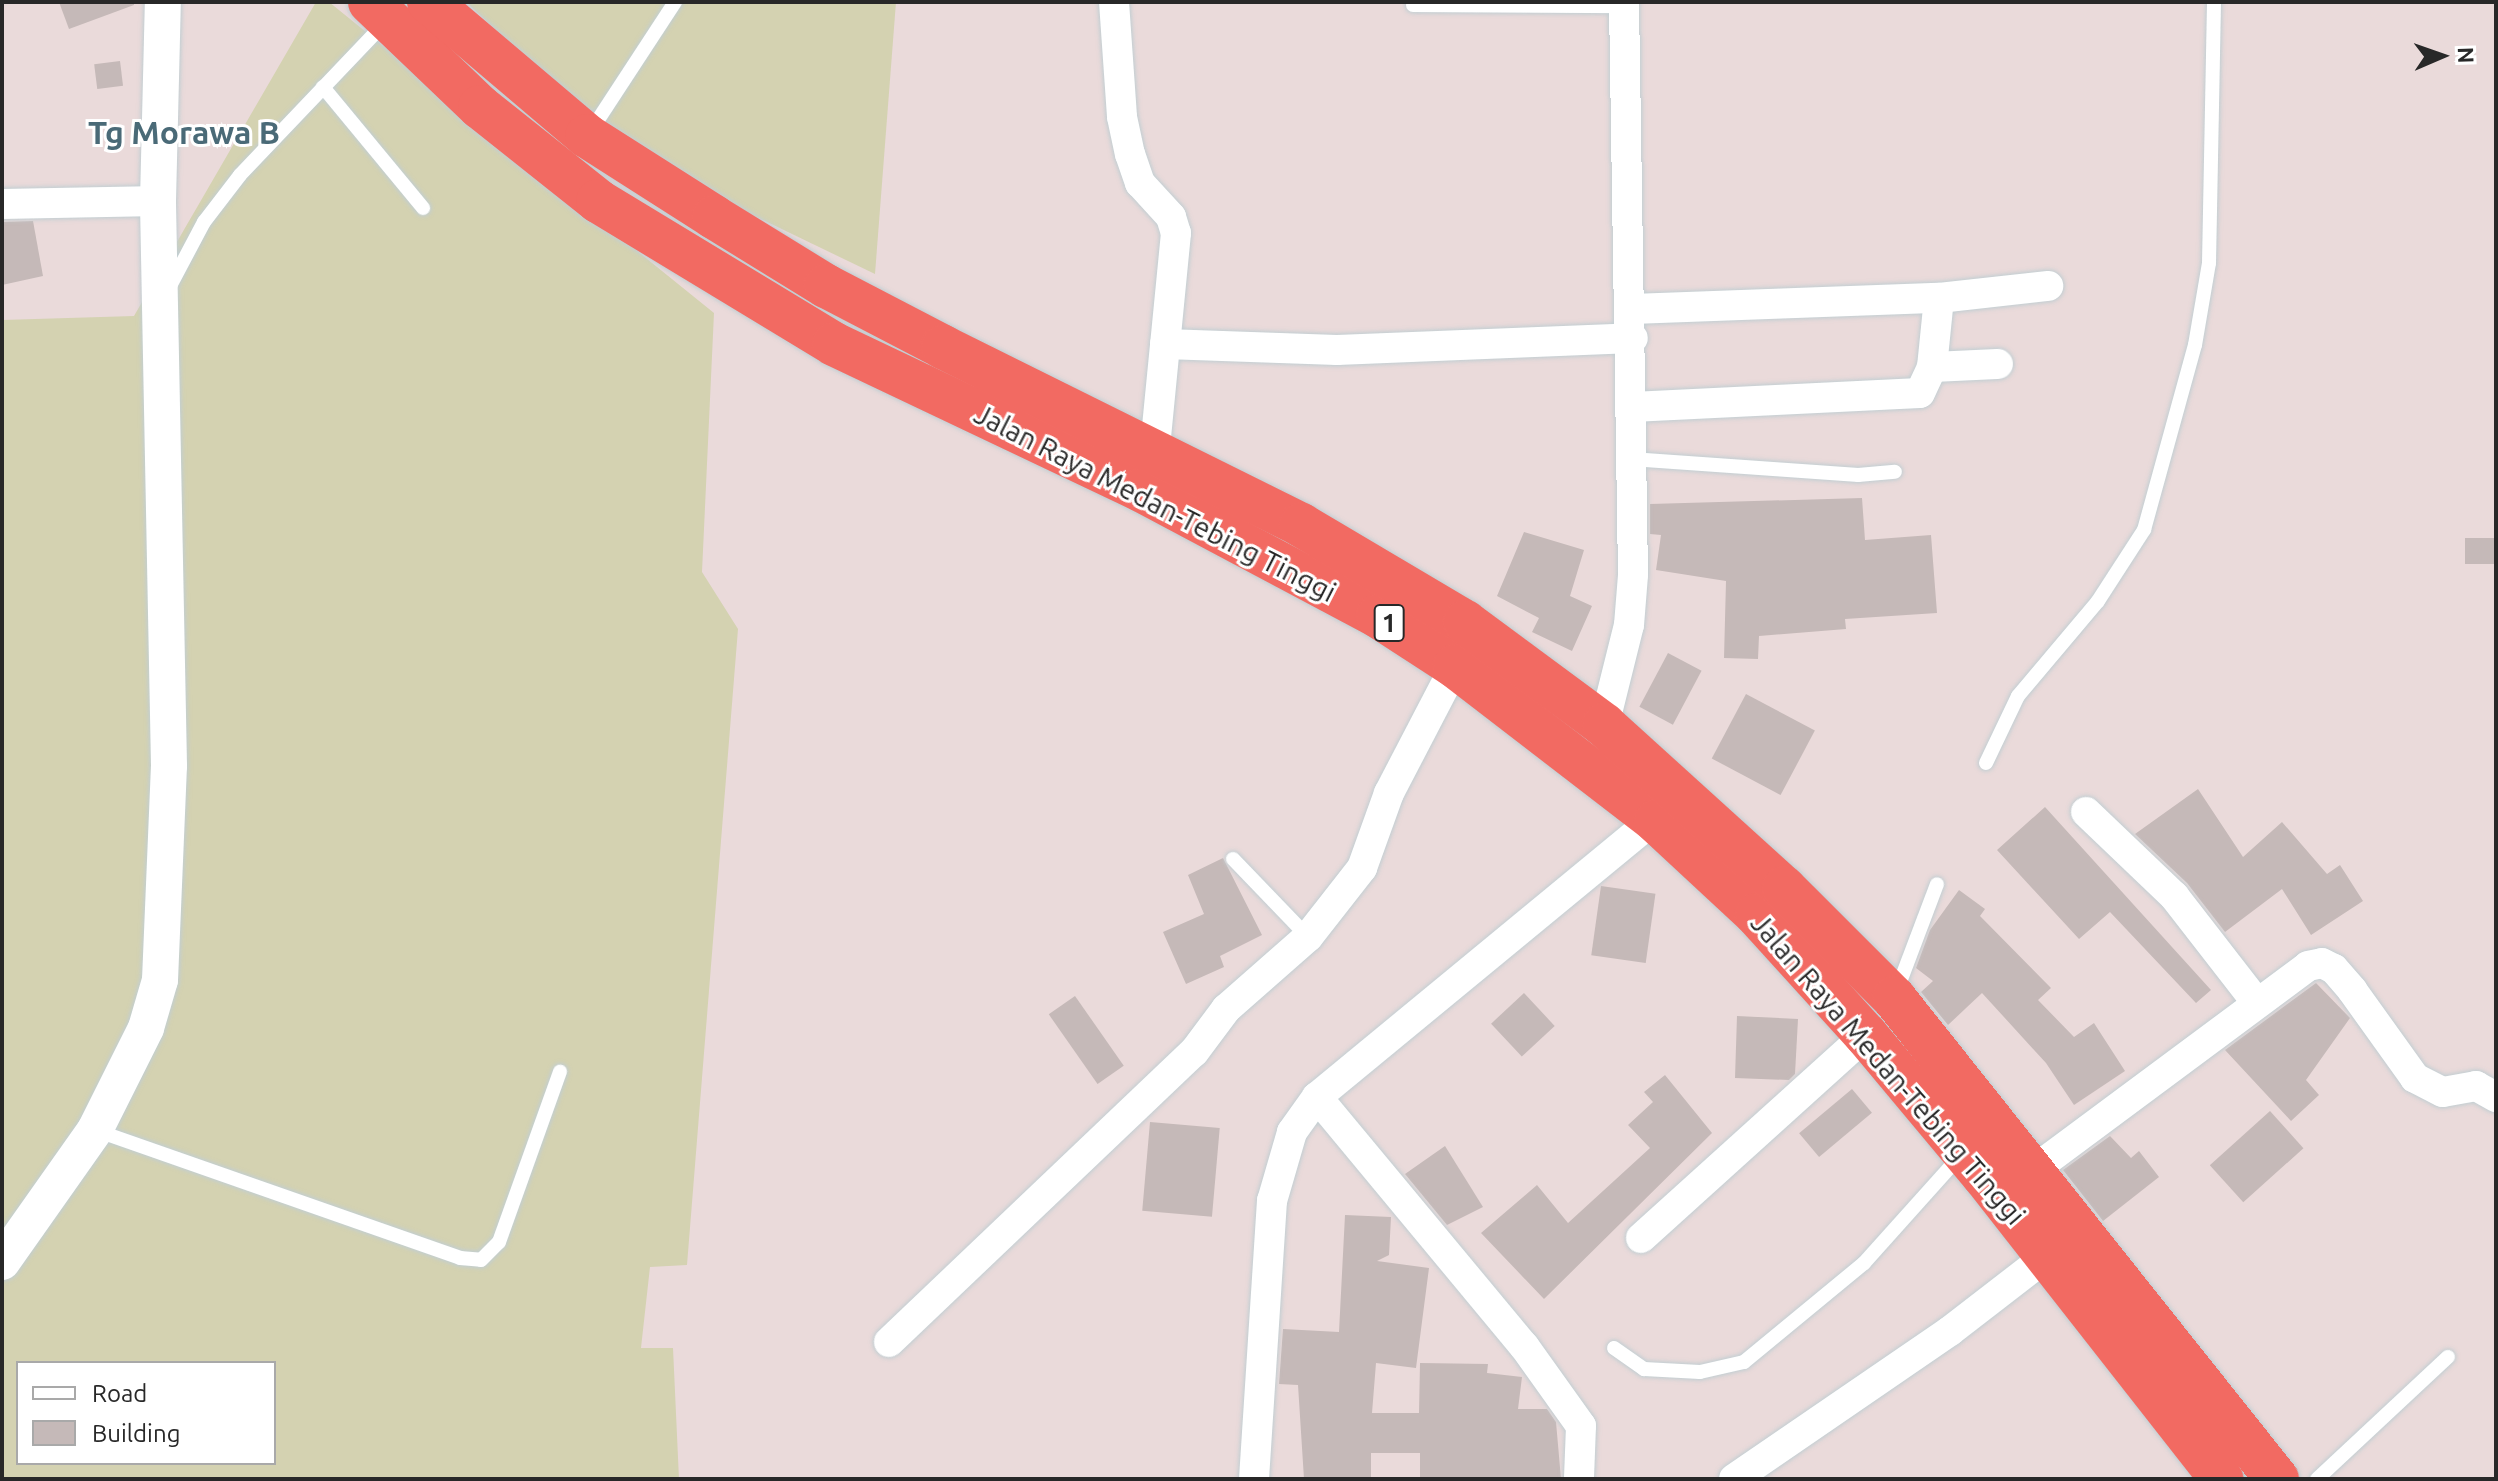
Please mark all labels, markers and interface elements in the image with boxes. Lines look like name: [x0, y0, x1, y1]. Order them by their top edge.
north arrow: [2402, 16, 2482, 96]
text: N: [2454, 46, 2479, 64]
district label: Tg Morawa B: [88, 113, 280, 151]
street label: Jalan Raya Medan-Tebing Tinggi: [969, 397, 1341, 609]
road number: 1: [1373, 601, 1405, 645]
street label: Jalan Raya Medan-Tebing Tinggi: [1744, 907, 2032, 1231]
legend: [16, 1361, 276, 1465]
text: Road: [92, 1380, 147, 1407]
text: Building: [92, 1420, 180, 1447]

